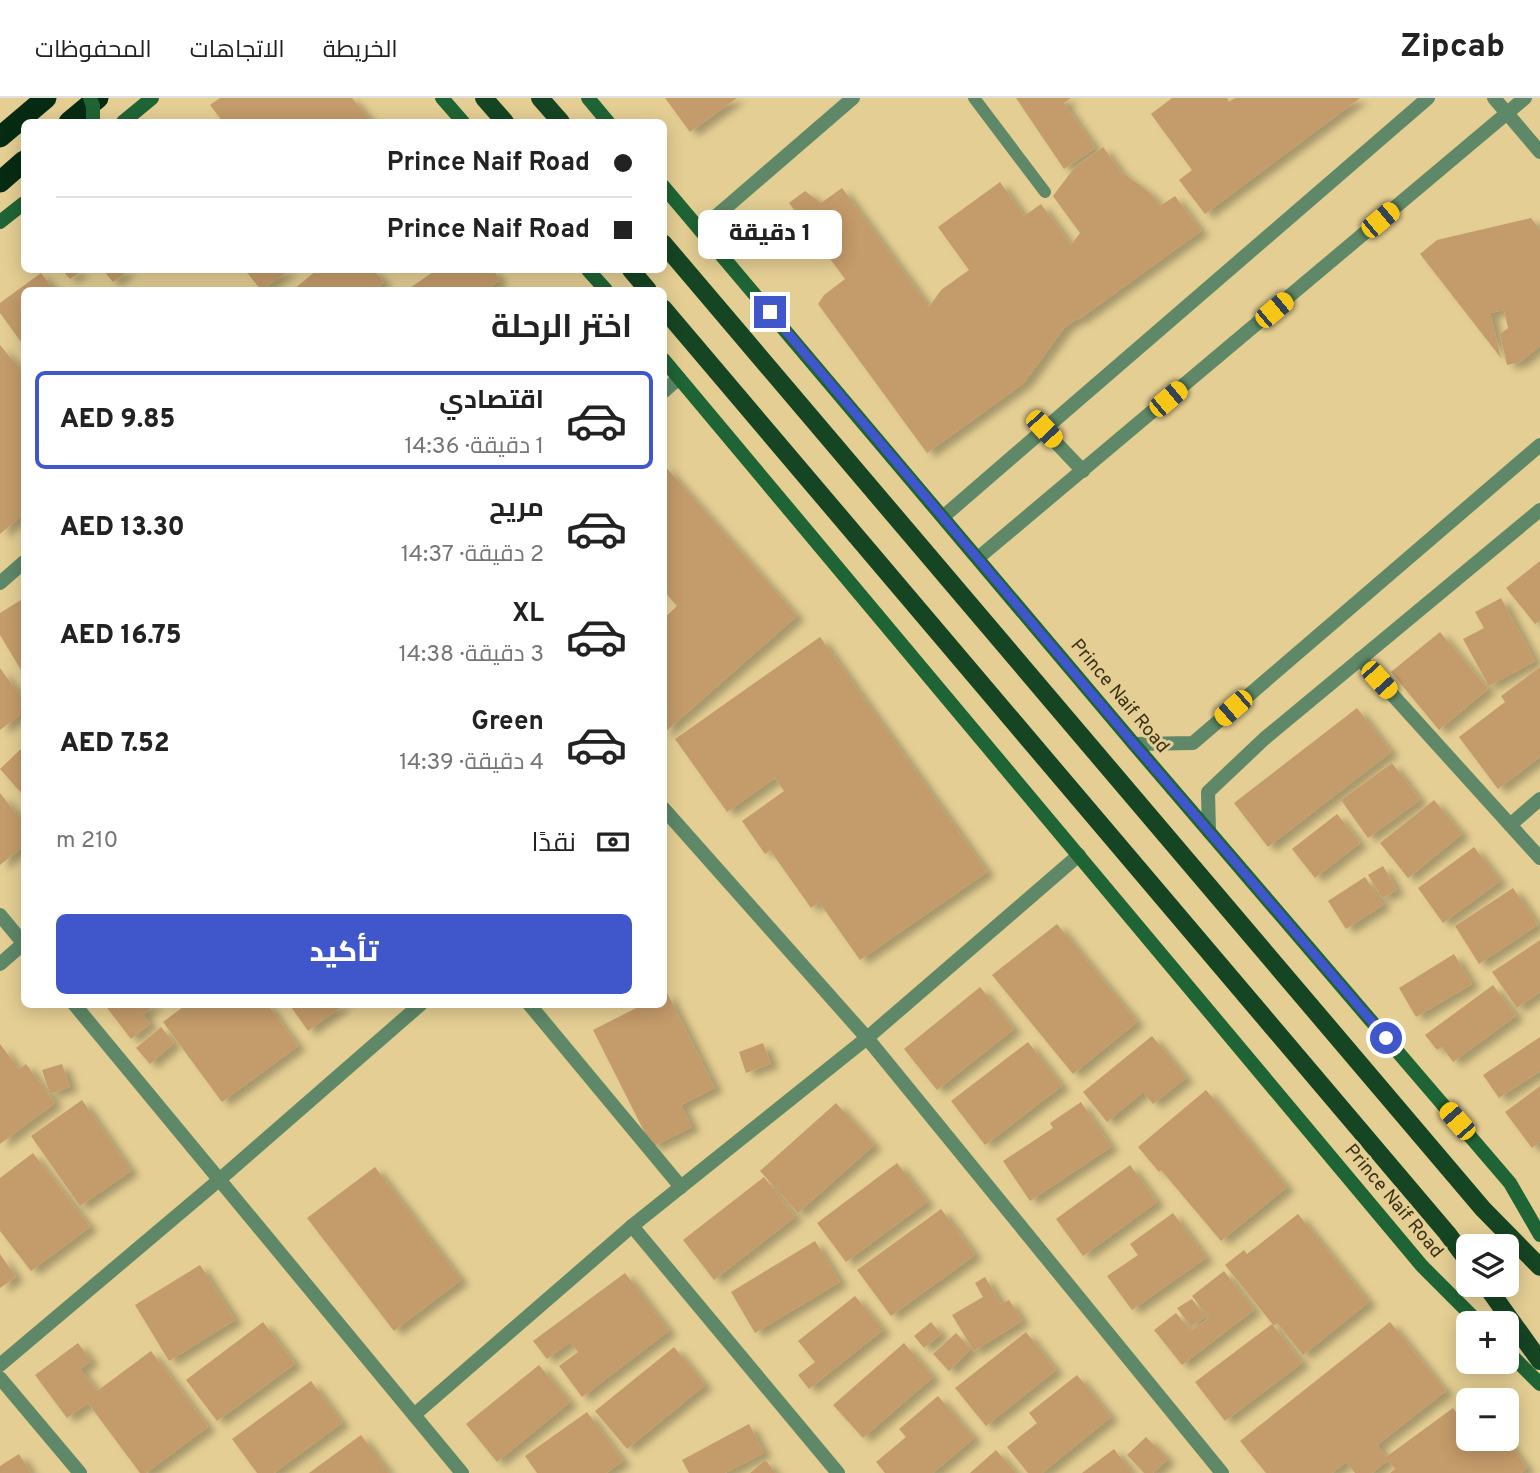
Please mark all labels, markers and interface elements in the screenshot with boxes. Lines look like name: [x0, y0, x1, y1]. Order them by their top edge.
text: Zipcab: [1400, 27, 1505, 69]
text: المحفوظات: [35, 36, 152, 66]
text: الاتجاهات: [190, 36, 285, 66]
text: الخريطة: [323, 36, 398, 66]
text: Prince Naif Road: [387, 147, 590, 180]
car: [1358, 198, 1403, 242]
callout: 1 دقيقة: [698, 211, 842, 260]
text: Prince Naif Road: [387, 214, 590, 247]
text: 1 دقيقة: [729, 220, 811, 249]
car: [1252, 288, 1297, 332]
route end: [754, 296, 786, 328]
text: اختر الرحلة: [491, 309, 632, 349]
car: [1146, 377, 1191, 421]
text: اقتصادي: [439, 385, 544, 418]
icon: car: [565, 389, 628, 452]
text: AED 9.85: [60, 404, 175, 437]
car: [1022, 406, 1067, 452]
text: 1 دقيقة · 14:36: [404, 433, 544, 462]
text: مريح: [489, 493, 544, 526]
icon: car: [565, 497, 628, 560]
text: AED 13.30: [60, 512, 185, 545]
text: 2 دقيقة · 14:37: [401, 541, 544, 570]
text: XL: [512, 598, 544, 631]
icon: car: [565, 605, 628, 668]
text: AED 16.75: [60, 620, 182, 653]
street label: Prince Naif Road: [1065, 634, 1174, 758]
text: 3 دقيقة · 14:38: [399, 641, 544, 670]
car: [1358, 657, 1401, 703]
car: [1211, 686, 1256, 730]
text: Green: [471, 706, 544, 739]
icon: car: [565, 713, 628, 776]
text: AED 7.52: [60, 728, 170, 761]
text: 4 دقيقة · 14:39: [399, 749, 544, 778]
icon: cash: [594, 823, 632, 861]
text: 210 m: [56, 827, 118, 856]
text: نقدًا: [532, 828, 576, 861]
button: تأكيد: [56, 914, 632, 994]
route start: [1370, 1022, 1402, 1054]
car: [1436, 1098, 1479, 1144]
street label: Prince Naif Road: [1339, 1139, 1448, 1263]
map controls: [1456, 1234, 1519, 1451]
button: layers: [1456, 1234, 1519, 1297]
button: +: [1456, 1311, 1519, 1374]
button: −: [1456, 1388, 1519, 1451]

